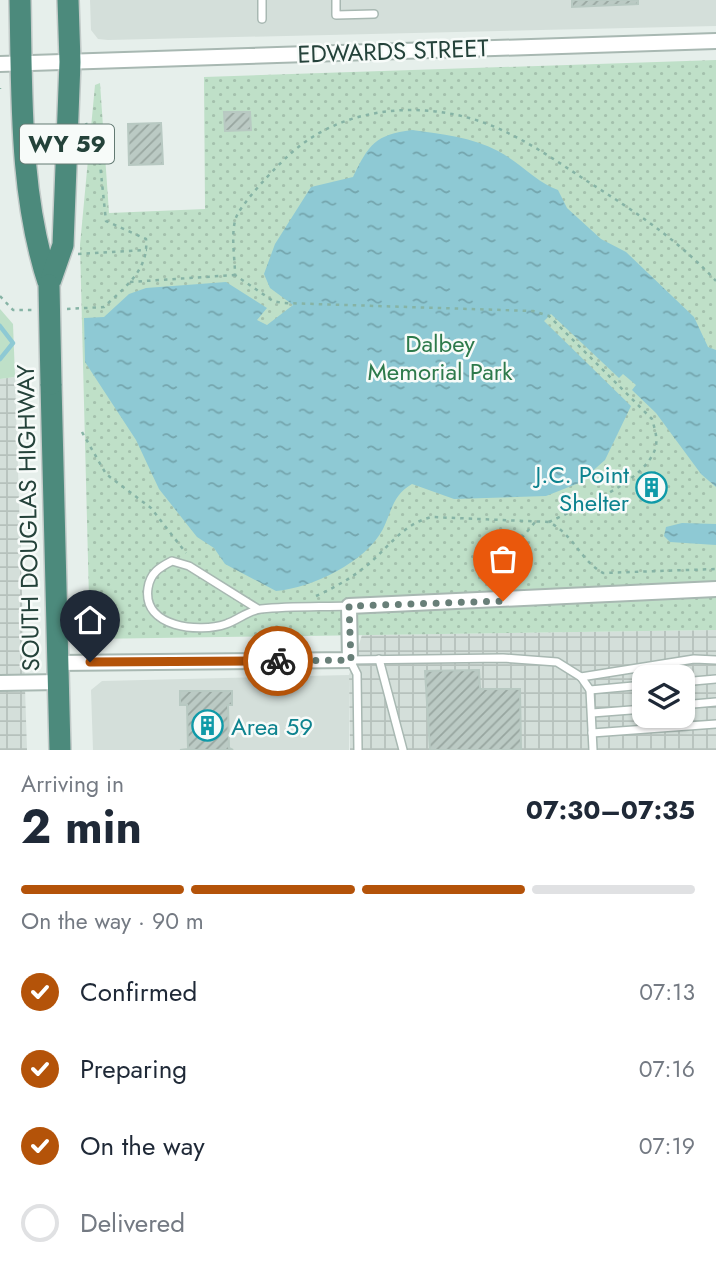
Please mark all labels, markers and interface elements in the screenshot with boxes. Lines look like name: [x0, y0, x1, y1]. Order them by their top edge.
street label: EDWARDS STREET: [297, 30, 489, 72]
road number: WY 59: [20, 125, 114, 164]
park label: Dalbey Memorial Park: [367, 326, 513, 389]
street label: SOUTH DOUGLAS HIGHWAY: [8, 364, 48, 672]
place label: J.C. Point Shelter: [532, 457, 630, 520]
building icon: J.C. Point Shelter: [635, 471, 669, 505]
pin: [473, 529, 533, 601]
icon: bag: [484, 540, 522, 578]
pin: [60, 590, 120, 662]
icon: home: [71, 601, 109, 639]
courier: [243, 626, 313, 696]
icon: bike: [259, 642, 297, 680]
map controls: [632, 665, 695, 728]
button: layers: [632, 665, 695, 728]
building icon: Area 59: [191, 709, 225, 743]
place label: Area 59: [231, 709, 313, 744]
text: Arriving in: [21, 767, 124, 801]
text: 07:30–07:35: [526, 791, 695, 829]
text: 2 min: [21, 794, 142, 860]
text: On the way · 90 m: [21, 904, 204, 938]
icon: check: [21, 973, 59, 1011]
text: Confirmed: [80, 973, 197, 1011]
text: 07:13: [639, 975, 695, 1009]
icon: check: [21, 1050, 59, 1088]
text: Preparing: [80, 1050, 187, 1088]
text: 07:16: [639, 1052, 695, 1086]
icon: check: [21, 1127, 59, 1165]
text: On the way: [80, 1127, 205, 1165]
text: 07:19: [639, 1129, 695, 1163]
text: Delivered: [80, 1204, 185, 1242]

